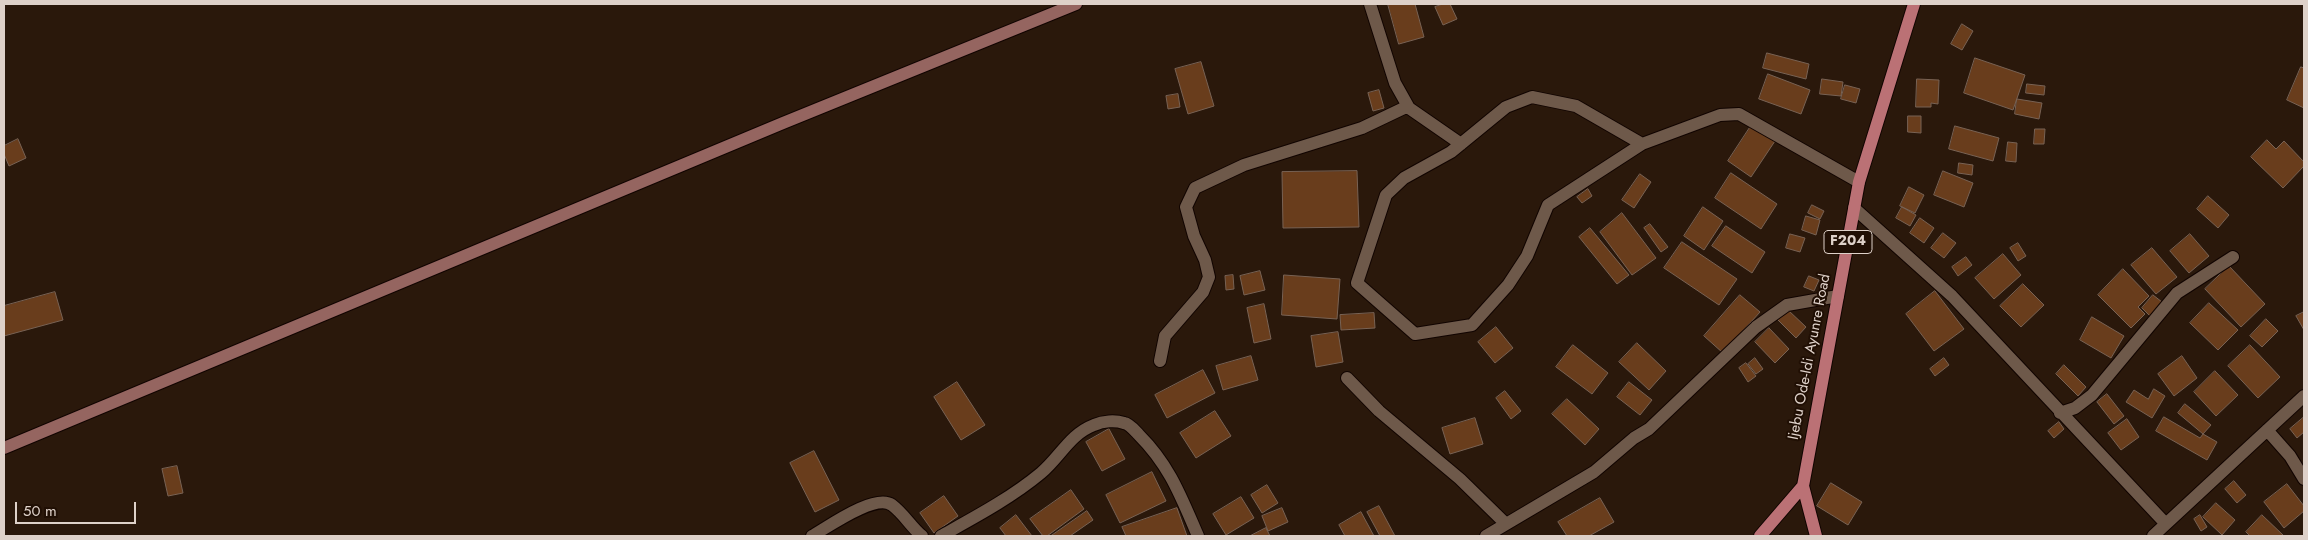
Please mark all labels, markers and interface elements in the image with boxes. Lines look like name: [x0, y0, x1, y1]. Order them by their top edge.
road number: F204: [1824, 230, 1872, 253]
street label: Ijebu Ode-Idi Ayunre Road: [1785, 272, 1835, 442]
scale bar: [18, 492, 139, 524]
text: 50 m: [23, 500, 57, 522]

